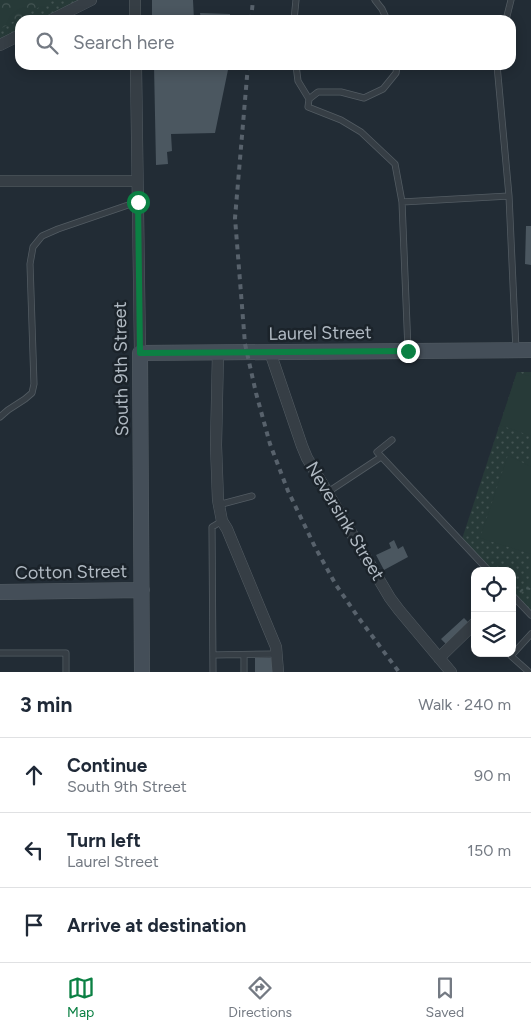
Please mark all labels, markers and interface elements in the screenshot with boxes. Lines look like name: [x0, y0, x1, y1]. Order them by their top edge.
search box: [15, 15, 516, 70]
icon: search: [33, 29, 61, 57]
text: Search here: [73, 31, 175, 54]
route start: [127, 191, 150, 214]
street label: South 9th Street: [109, 301, 133, 437]
street label: Laurel Street: [268, 321, 372, 345]
route end: [397, 340, 420, 363]
street label: Neversink Street: [301, 458, 389, 585]
street label: Cotton Street: [15, 560, 128, 584]
map controls: [471, 567, 516, 657]
button: locate: [471, 567, 516, 612]
button: layers: [471, 612, 516, 657]
text: 3 min: [20, 692, 72, 717]
text: Walk · 240 m: [418, 695, 511, 714]
text: Continue: [67, 754, 147, 777]
icon: ahead: [20, 761, 48, 789]
text: 90 m: [474, 766, 511, 785]
text: South 9th Street: [67, 777, 187, 796]
text: Turn left: [67, 829, 141, 852]
icon: left: [20, 836, 48, 864]
text: 150 m: [467, 841, 511, 860]
text: Laurel Street: [67, 852, 159, 871]
icon: arrive: [20, 911, 48, 939]
text: Arrive at destination: [67, 914, 246, 937]
tab: Map: [67, 974, 95, 1021]
tab: Directions: [228, 974, 292, 1021]
tab: Saved: [426, 974, 464, 1021]

